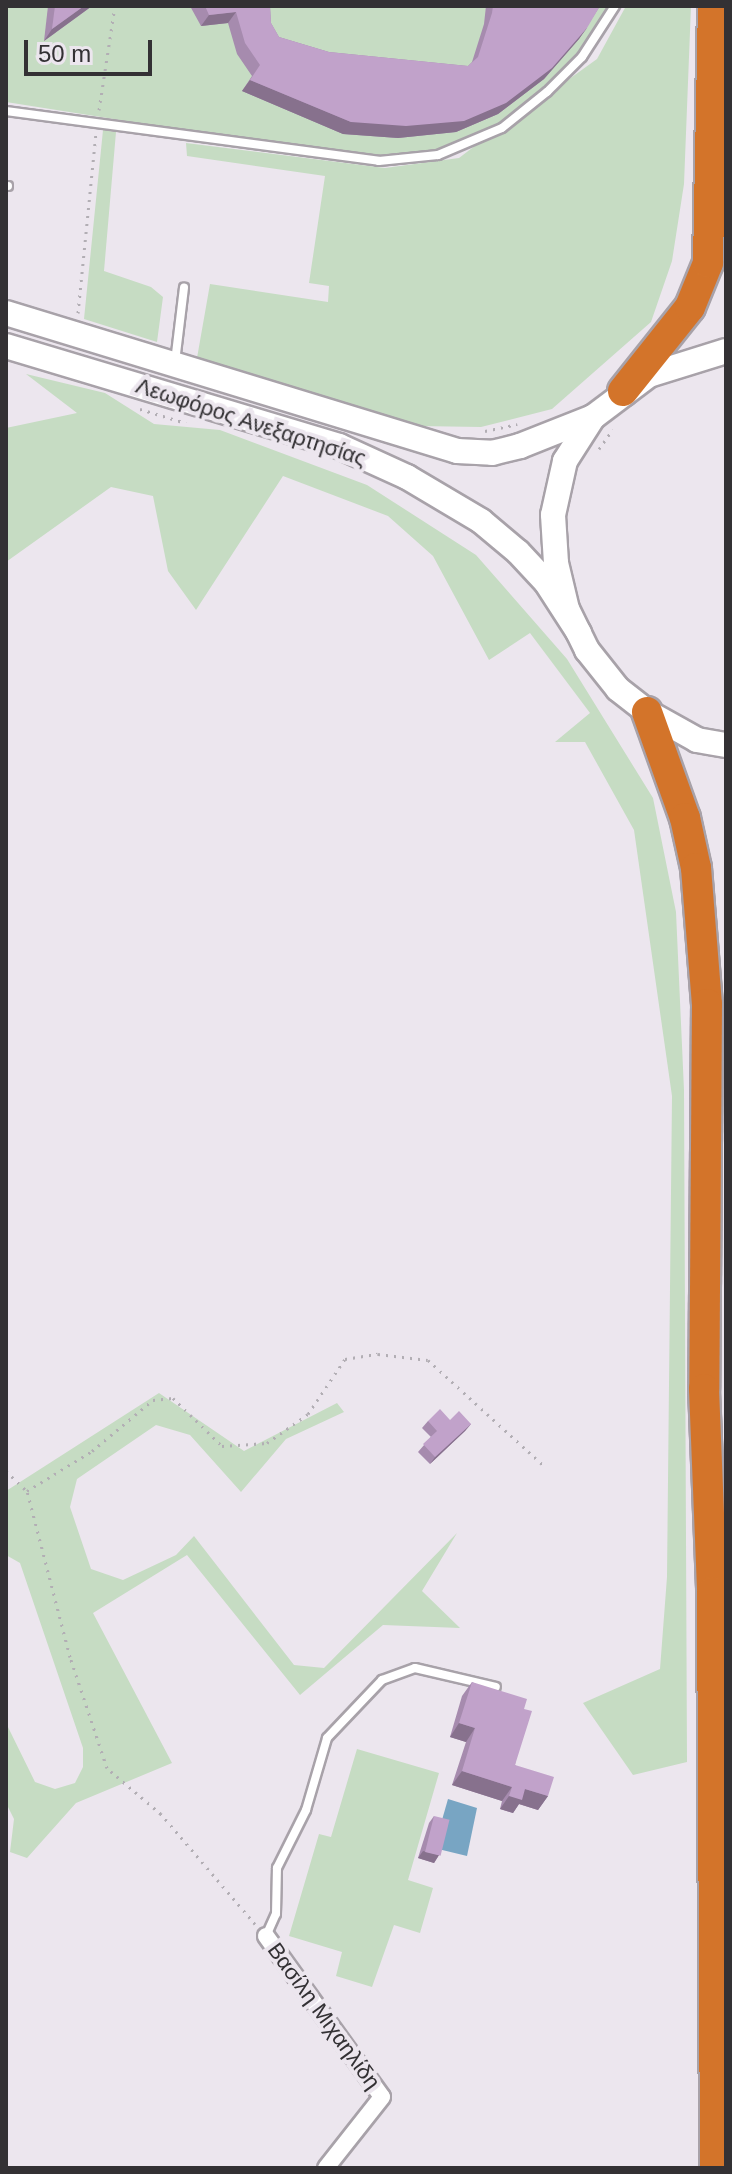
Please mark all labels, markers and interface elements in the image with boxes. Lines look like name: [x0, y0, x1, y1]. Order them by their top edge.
scale bar: [28, 24, 156, 74]
text: 50 m: [38, 40, 91, 67]
street label: Λεωφόρος Ανεξαρτησίας: [132, 372, 370, 472]
street label: Βασίλη Μιχαηλίδη: [262, 1938, 386, 2094]

